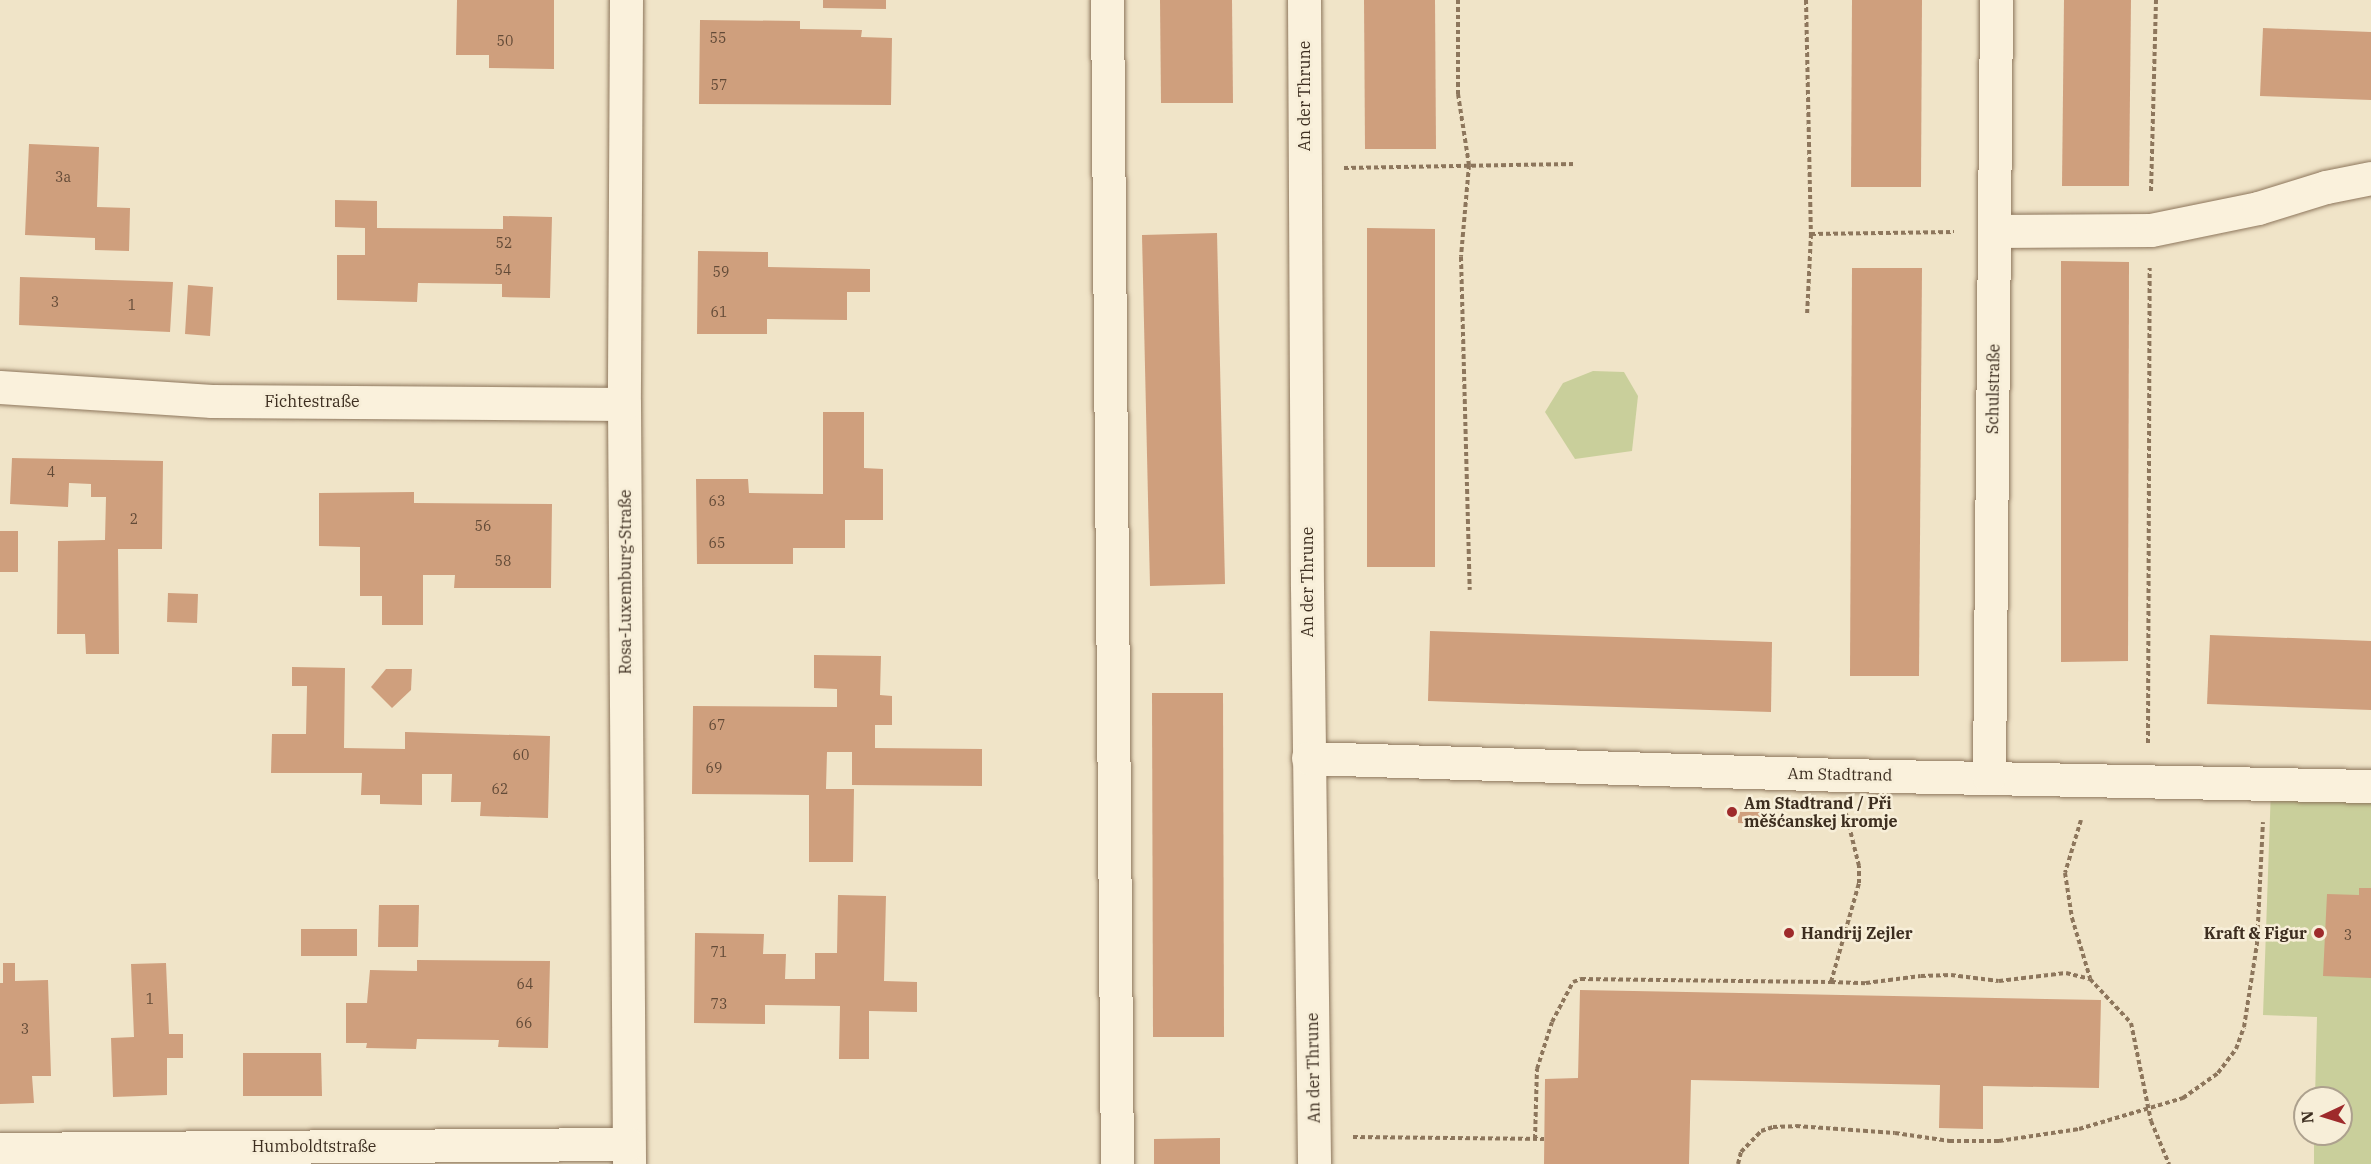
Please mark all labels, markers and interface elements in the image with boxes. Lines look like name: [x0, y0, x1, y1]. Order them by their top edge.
house number: 55: [710, 30, 726, 46]
house number: 50: [497, 33, 513, 49]
street label: An der Thrune: [1294, 41, 1314, 151]
house number: 57: [711, 77, 727, 93]
house number: 3a: [55, 169, 71, 185]
house number: 52: [496, 235, 512, 251]
house number: 54: [495, 262, 511, 278]
house number: 59: [713, 264, 729, 280]
house number: 3: [51, 294, 59, 310]
house number: 1: [128, 297, 136, 313]
house number: 61: [711, 304, 727, 320]
street label: Schulstraße: [1983, 344, 2003, 434]
street label: Fichtestraße: [264, 391, 360, 411]
house number: 4: [47, 464, 55, 480]
street label: Rosa-Luxemburg-Straße: [615, 489, 635, 675]
house number: 63: [709, 493, 725, 509]
house number: 2: [130, 511, 138, 527]
house number: 56: [475, 518, 491, 534]
street label: An der Thrune: [1297, 527, 1317, 637]
house number: 65: [709, 535, 725, 551]
house number: 58: [495, 553, 511, 569]
house number: 67: [709, 717, 725, 733]
house number: 60: [513, 747, 529, 763]
house number: 69: [706, 760, 722, 776]
street label: Am Stadtrand: [1787, 763, 1893, 785]
house number: 62: [492, 781, 508, 797]
place label: Am Stadtrand / Při měšćanskej kromje: [1744, 793, 1898, 831]
marker: Am Stadtrand / Při měšćanskej kromje: [1725, 805, 1739, 819]
place label: Handrij Zejler: [1801, 923, 1913, 943]
place label: Kraft & Figur: [2204, 923, 2307, 943]
marker: Handrij Zejler: [1782, 926, 1796, 940]
marker: Kraft & Figur: [2312, 926, 2326, 940]
house number: 3: [2344, 927, 2352, 943]
house number: 71: [711, 944, 727, 960]
house number: 64: [517, 976, 533, 992]
house number: 1: [146, 991, 154, 1007]
house number: 73: [711, 996, 727, 1012]
street label: An der Thrune: [1302, 1013, 1324, 1123]
house number: 66: [516, 1015, 532, 1031]
house number: 3: [21, 1021, 29, 1037]
north arrow: [2293, 1086, 2353, 1146]
text: N: [2297, 1110, 2317, 1124]
street label: Humboldtstraße: [252, 1136, 376, 1156]

